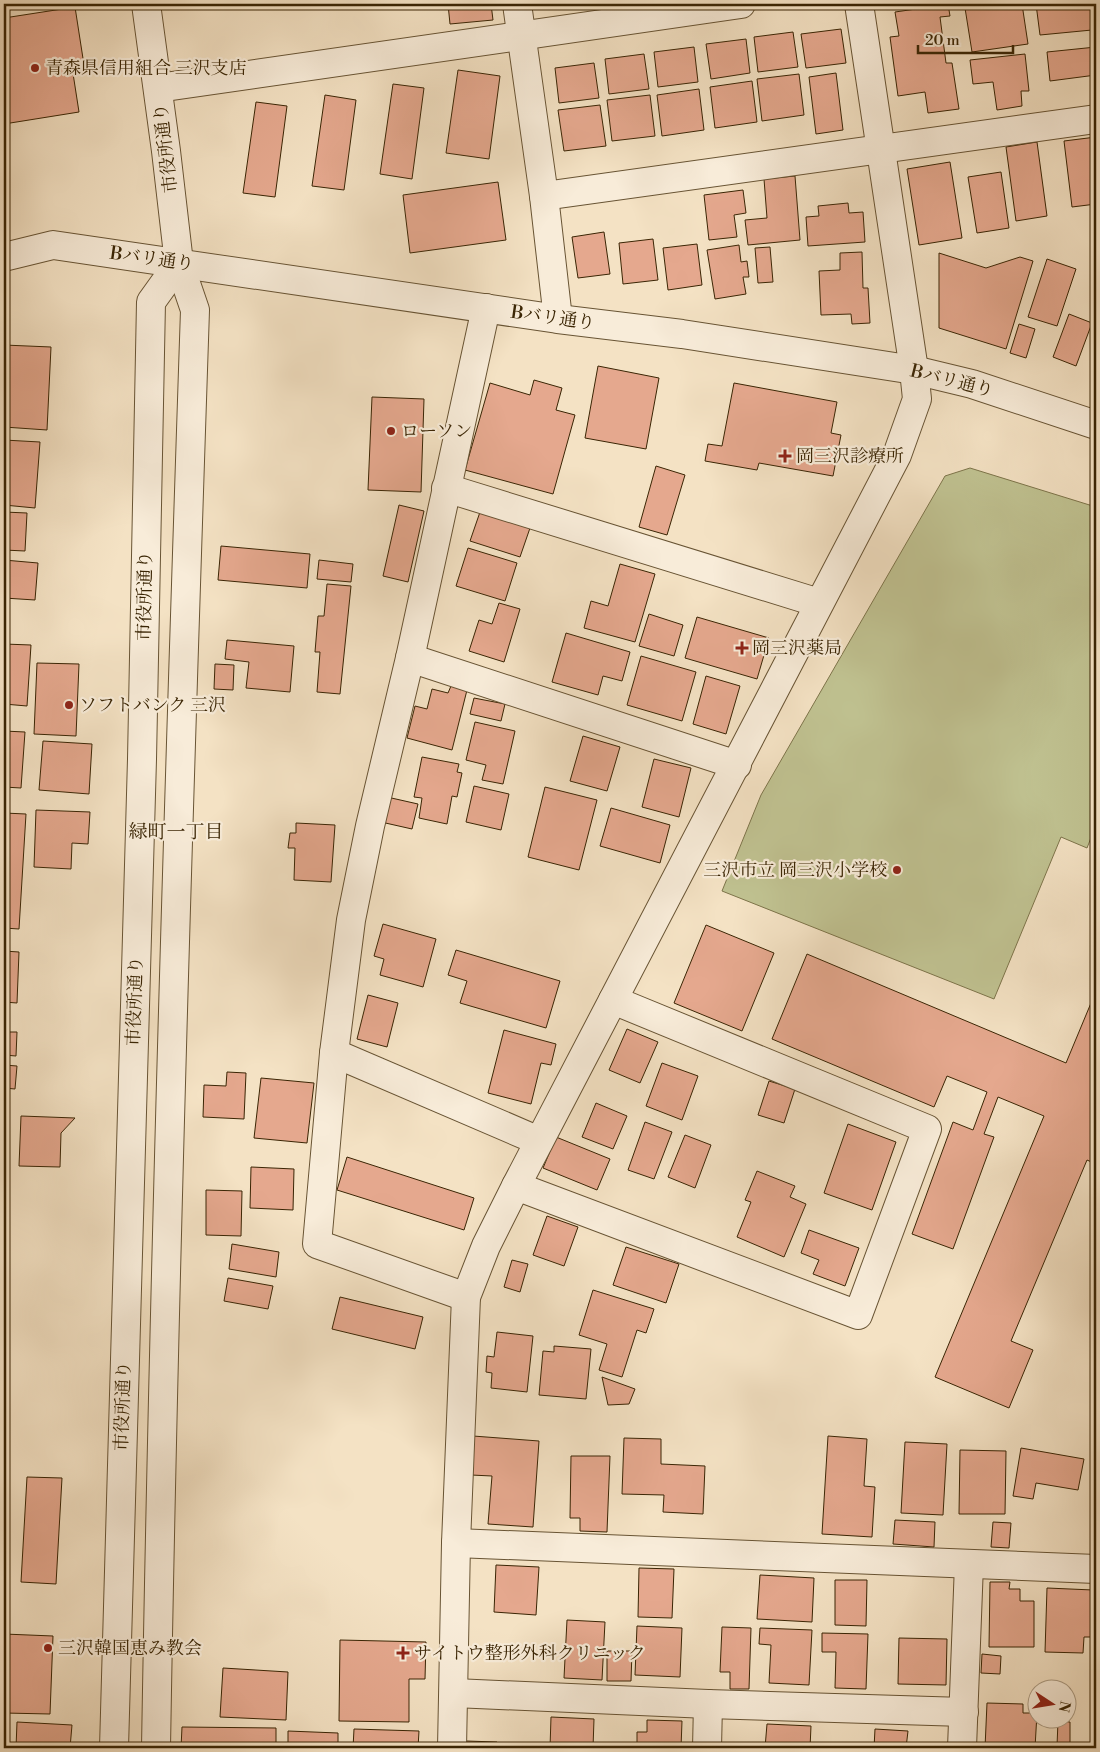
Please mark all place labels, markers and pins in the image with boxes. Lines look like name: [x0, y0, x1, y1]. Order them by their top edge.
place label: 青森県信用組合 三沢支店: [45, 57, 247, 80]
marker: 青森県信用組合 三沢支店: [29, 62, 41, 74]
place label: ローソン: [401, 420, 472, 443]
marker: ローソン: [385, 425, 397, 437]
place label: 岡三沢診療所: [796, 445, 904, 468]
marker: 岡三沢診療所: [778, 449, 792, 463]
place label: 岡三沢薬局: [752, 637, 842, 660]
marker: 岡三沢薬局: [736, 642, 748, 654]
place label: ソフトバンク 三沢: [79, 694, 226, 717]
marker: ソフトバンク 三沢: [63, 699, 75, 711]
place label: 三沢市立 岡三沢小学校: [703, 859, 887, 882]
marker: 三沢市立 岡三沢小学校: [891, 864, 903, 876]
place label: 三沢韓国恵み教会: [58, 1637, 202, 1660]
marker: 三沢韓国恵み教会: [42, 1642, 54, 1654]
place label: サイトウ整形外科クリニック: [414, 1642, 646, 1665]
marker: サイトウ整形外科クリニック: [396, 1646, 410, 1660]

